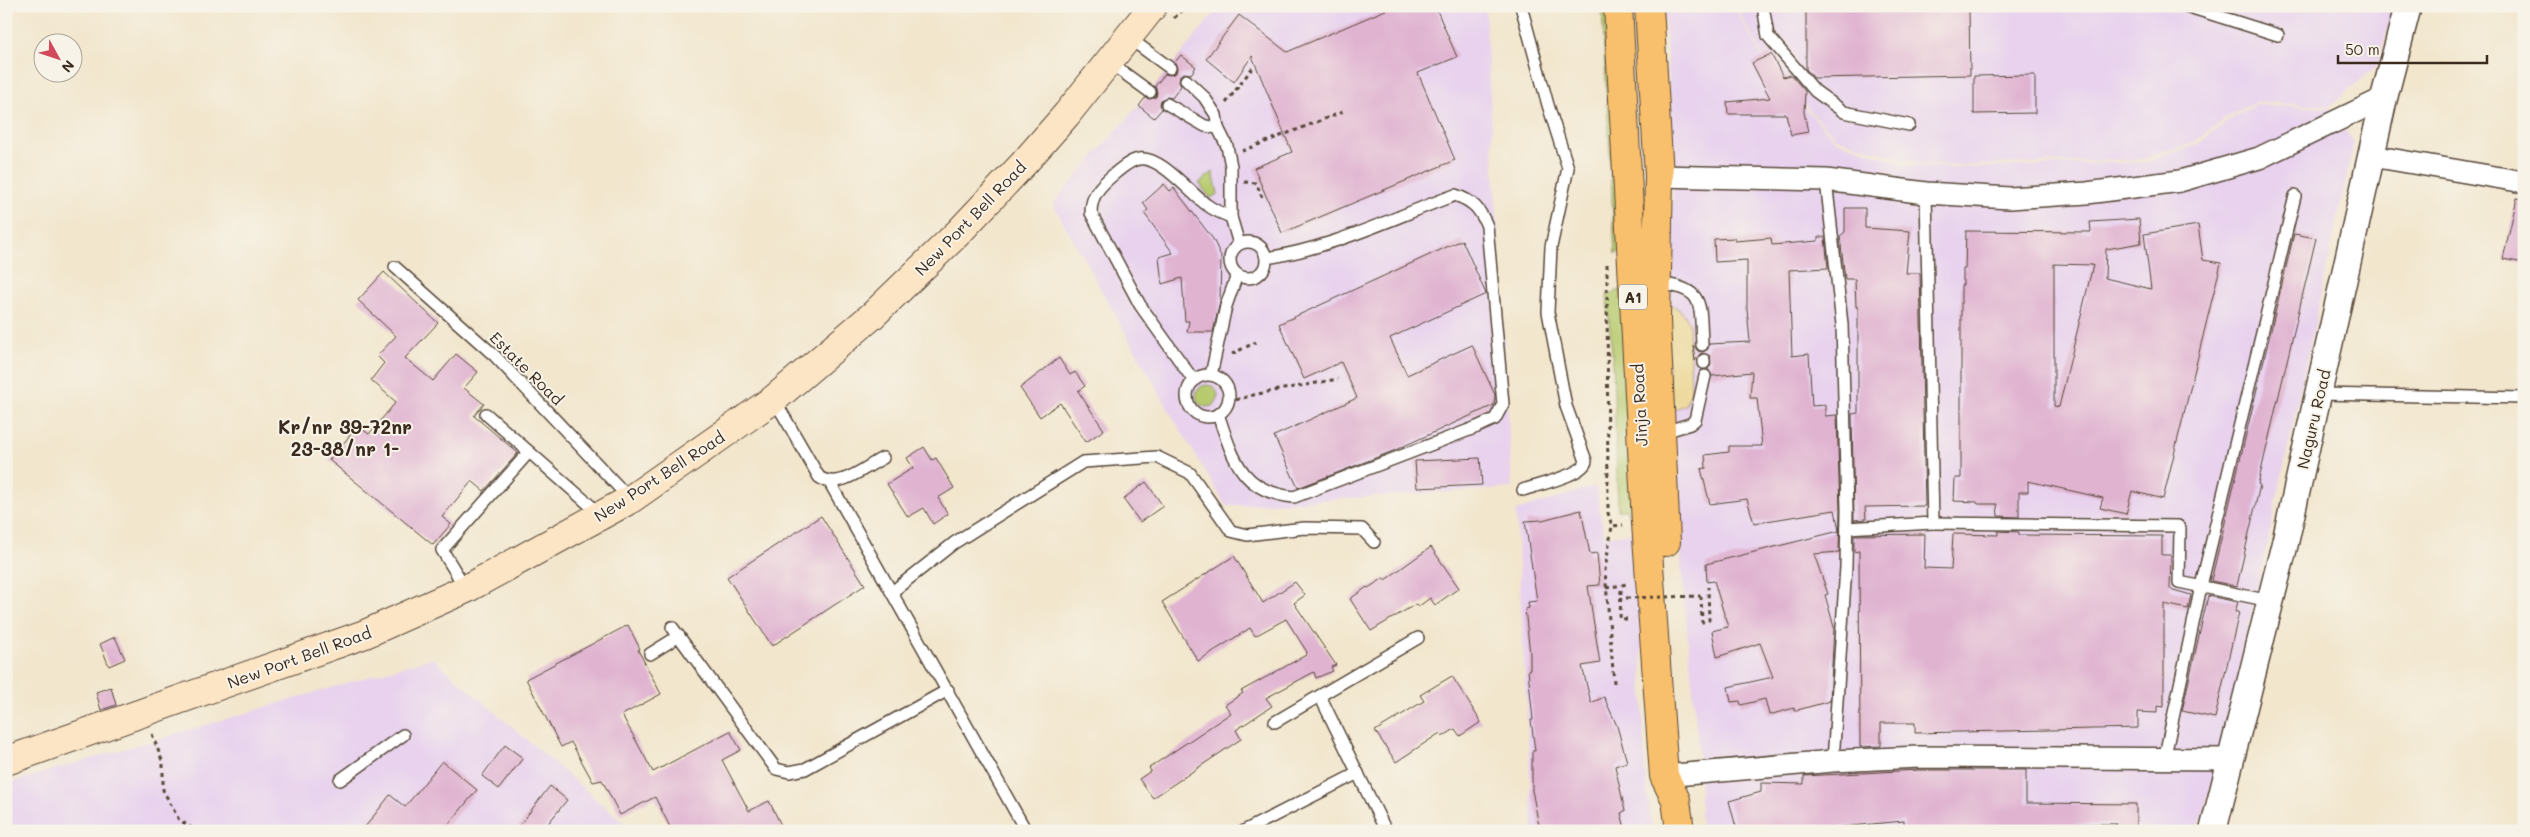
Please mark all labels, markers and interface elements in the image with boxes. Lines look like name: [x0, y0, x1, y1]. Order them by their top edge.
north arrow: [32, 32, 82, 82]
scale bar: [2338, 32, 2486, 64]
text: 50 m: [2345, 39, 2380, 59]
text: N: [58, 56, 79, 77]
street label: New Port Bell Road: [910, 156, 1030, 280]
road number: A1: [1619, 284, 1647, 310]
street label: Estate Road: [486, 327, 568, 409]
street label: Jinja Road: [1626, 363, 1652, 447]
street label: Naguru Road: [2291, 367, 2335, 471]
district label: Kr/nr 39-72nr 23-38/nr 1-: [278, 414, 412, 461]
street label: New Port Bell Road: [590, 426, 728, 526]
street label: New Port Bell Road: [224, 621, 374, 693]

